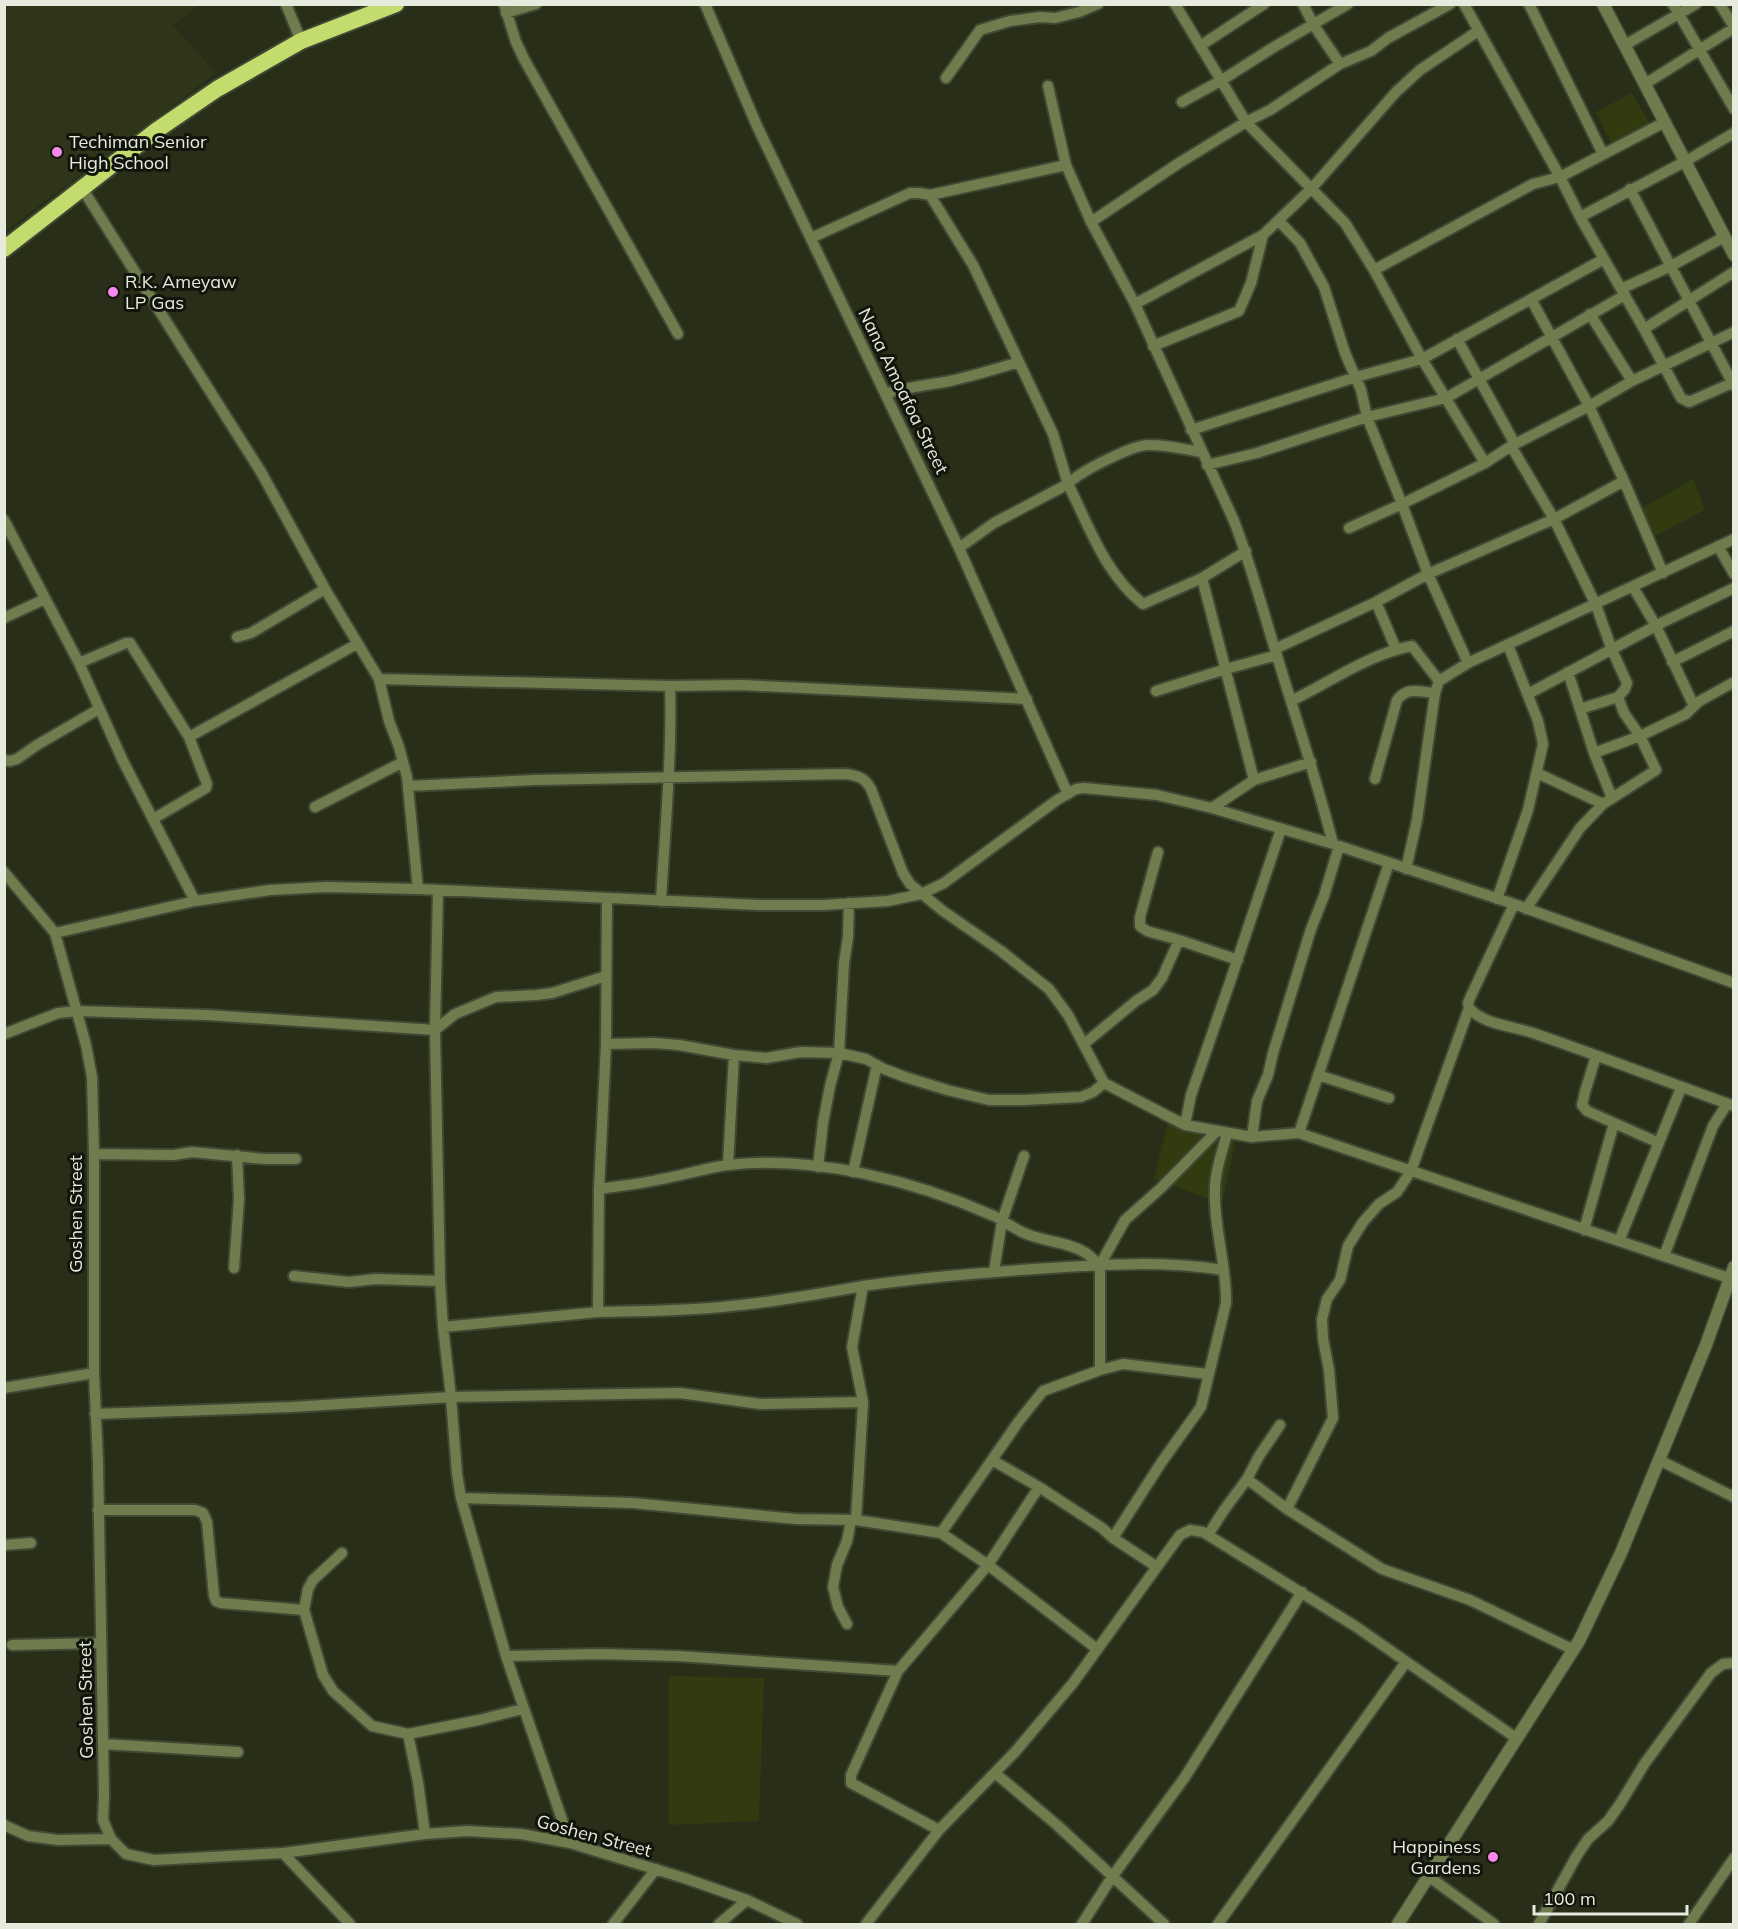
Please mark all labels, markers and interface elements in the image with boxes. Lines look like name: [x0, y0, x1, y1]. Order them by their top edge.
place label: Techiman Senior High School: [69, 130, 207, 174]
marker: Techiman Senior High School: [50, 145, 64, 159]
place label: R.K. Ameyaw LP Gas: [125, 270, 237, 314]
marker: R.K. Ameyaw LP Gas: [106, 285, 120, 299]
street label: Nana Amoafoa Street: [853, 304, 954, 478]
street label: Goshen Street: [64, 1155, 87, 1273]
street label: Goshen Street: [73, 1641, 98, 1759]
street label: Goshen Street: [534, 1809, 654, 1862]
place label: Happiness Gardens: [1392, 1835, 1481, 1879]
marker: Happiness Gardens: [1486, 1850, 1500, 1864]
scale bar: [1534, 1878, 1687, 1916]
text: 100 m: [1543, 1887, 1596, 1910]

